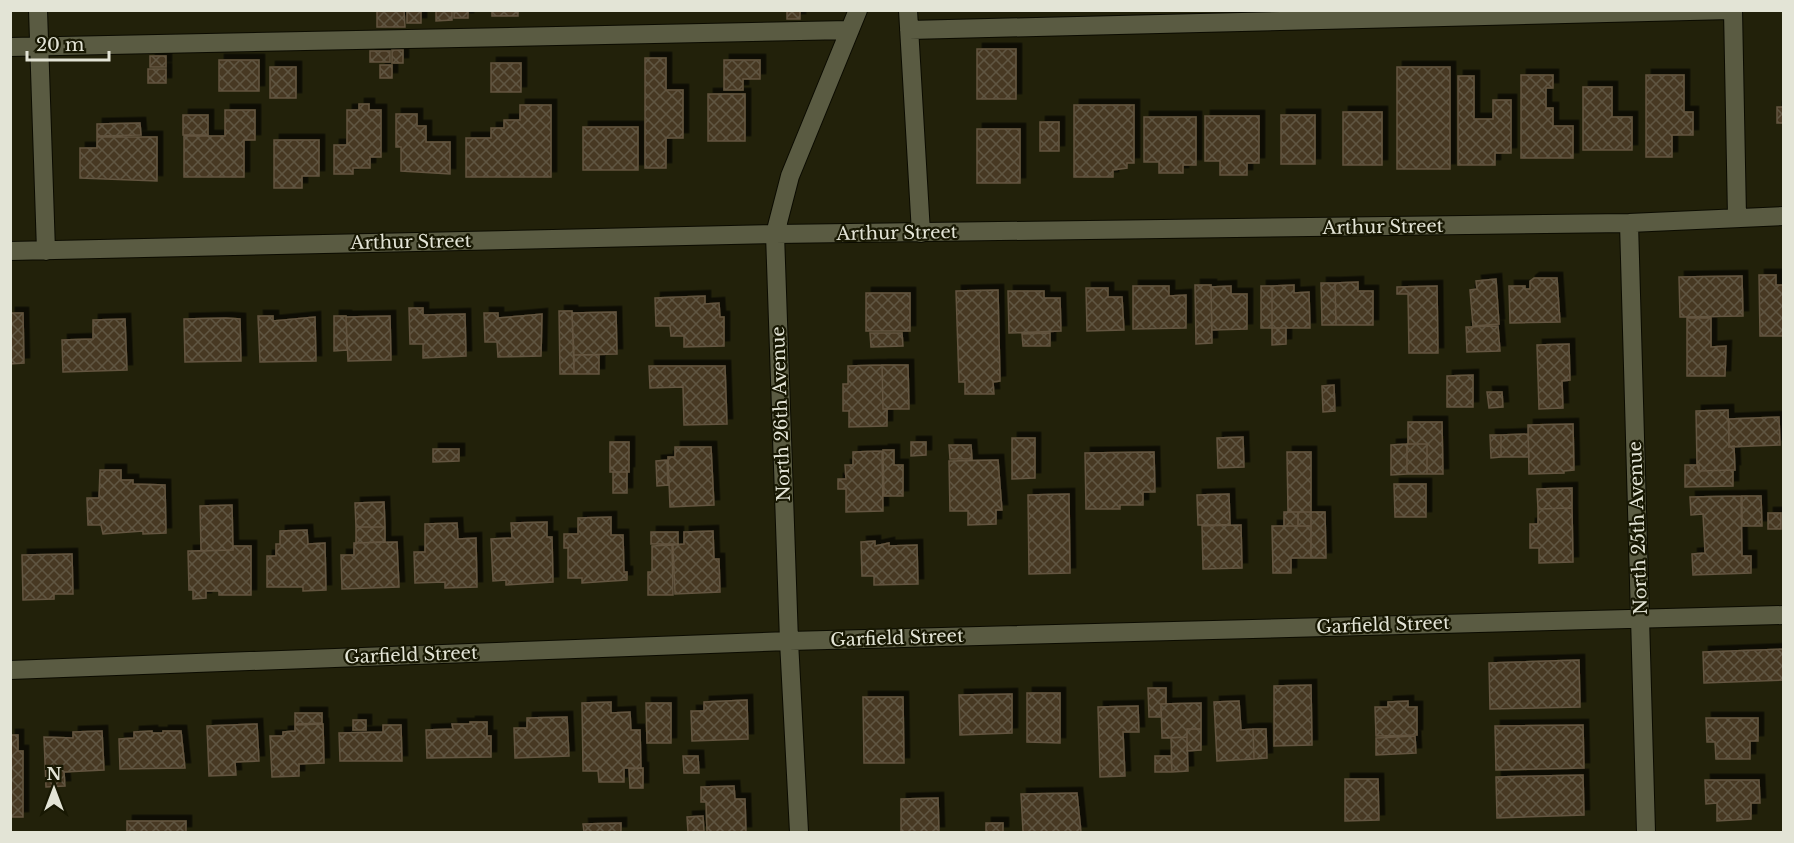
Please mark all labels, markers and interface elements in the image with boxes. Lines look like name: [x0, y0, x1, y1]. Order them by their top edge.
scale bar: [27, 24, 110, 62]
text: 20 m: [36, 34, 84, 56]
street label: Arthur Street: [1321, 215, 1444, 239]
street label: Arthur Street: [835, 221, 958, 245]
street label: Arthur Street: [349, 230, 472, 254]
street label: North 26th Avenue: [767, 326, 795, 502]
street label: North 25th Avenue: [1624, 441, 1652, 615]
street label: Garfield Street: [1316, 612, 1450, 638]
street label: Garfield Street: [830, 625, 964, 651]
street label: Garfield Street: [344, 642, 478, 668]
north arrow: [24, 759, 84, 819]
text: N: [46, 764, 62, 784]

